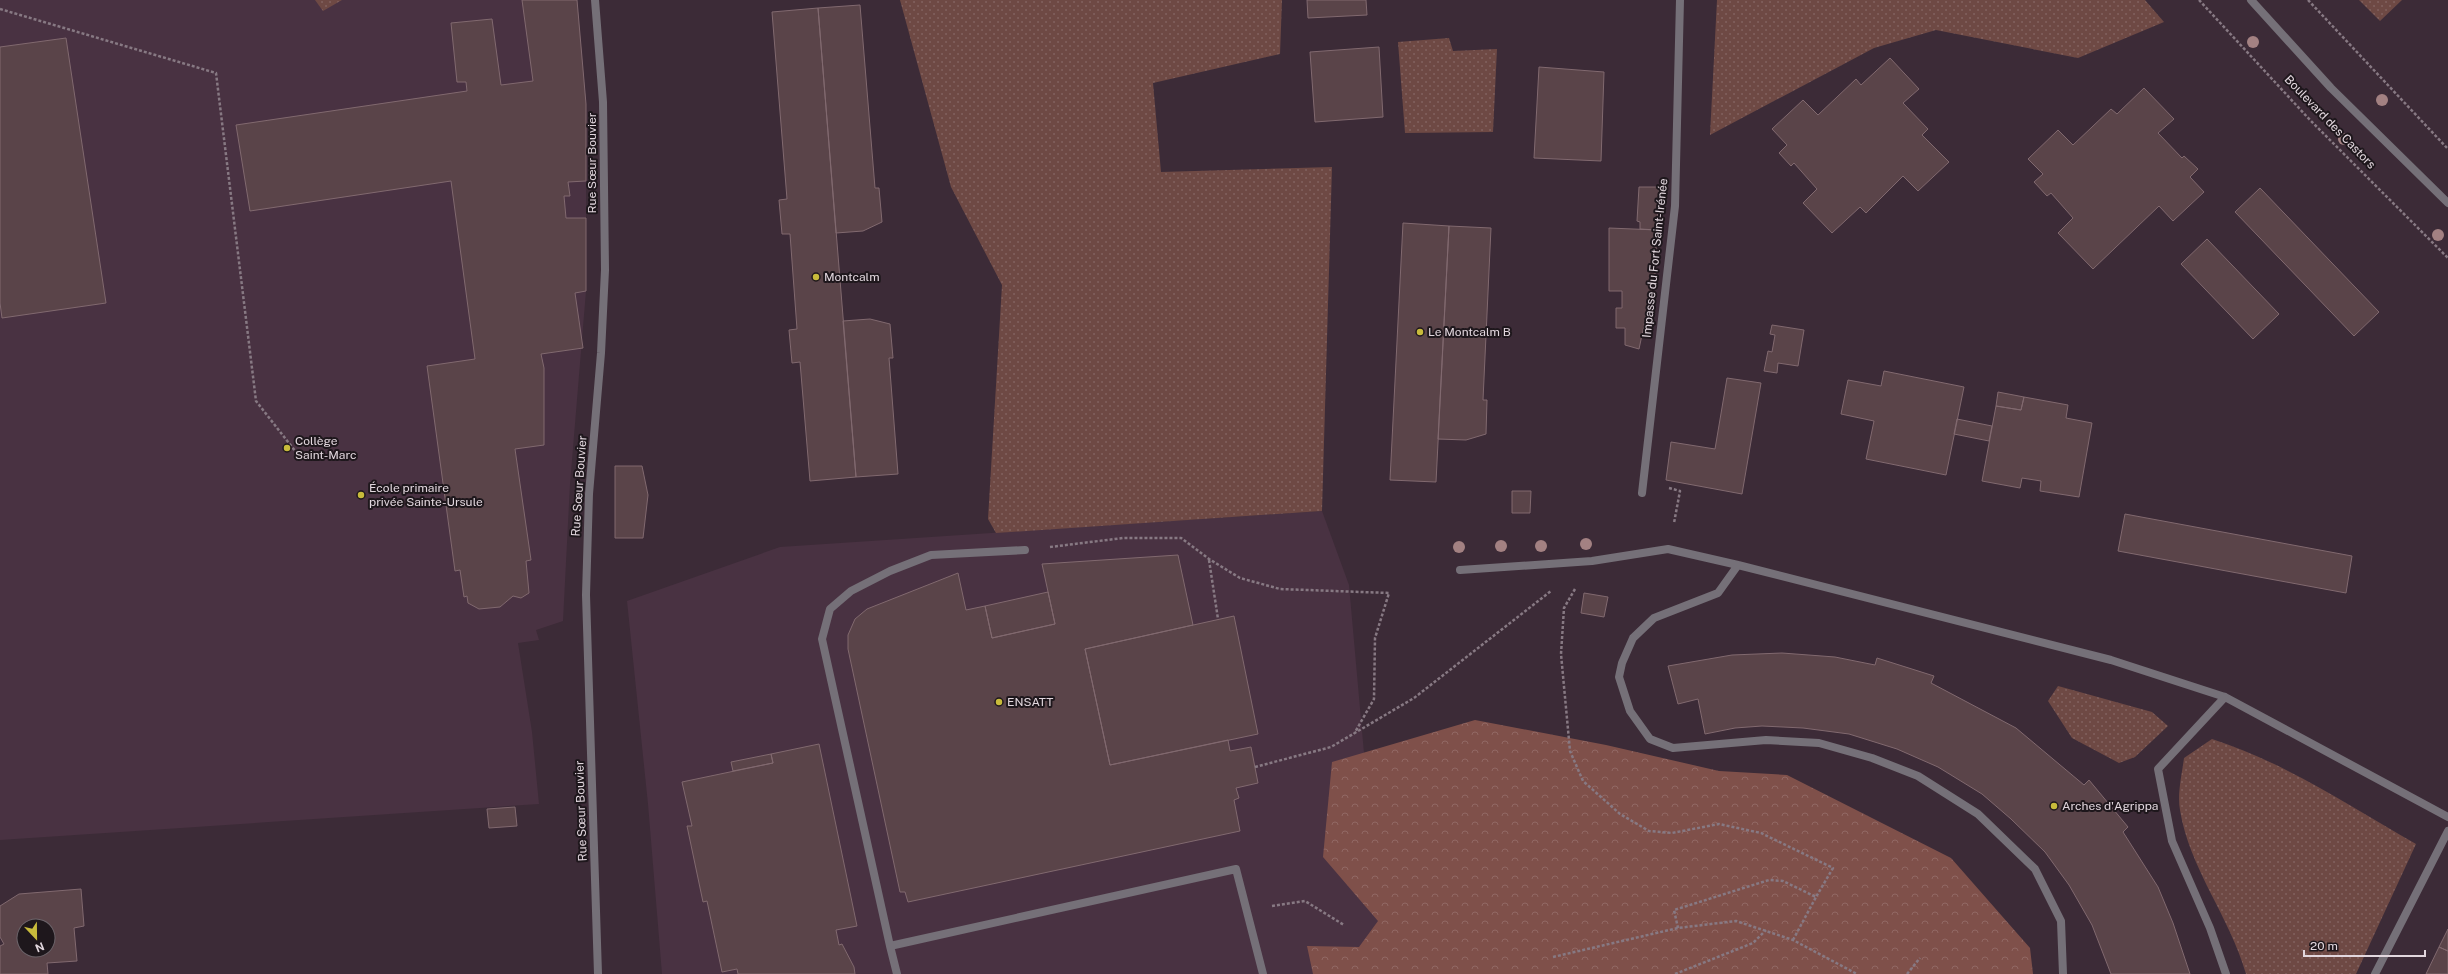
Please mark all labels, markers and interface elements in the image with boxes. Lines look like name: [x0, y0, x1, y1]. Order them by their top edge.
street label: Boulevard des Castors: [2282, 72, 2378, 172]
street label: Rue Sœur Bouvier: [585, 112, 599, 214]
street label: Impasse du Fort Saint-Irénée: [1640, 177, 1670, 339]
place label: Montcalm: [824, 270, 880, 284]
marker: Montcalm: [811, 272, 821, 282]
place label: Le Montcalm B: [1428, 325, 1511, 339]
marker: Le Montcalm B: [1415, 327, 1425, 337]
place label: Collège Saint-Marc: [295, 434, 357, 462]
street label: Rue Sœur Bouvier: [568, 435, 590, 537]
marker: Collège Saint-Marc: [282, 443, 292, 453]
place label: École primaire privée Sainte-Ursule: [369, 481, 483, 509]
marker: École primaire privée Sainte-Ursule: [356, 490, 366, 500]
place label: ENSATT: [1007, 695, 1053, 709]
marker: ENSATT: [994, 697, 1004, 707]
street label: Rue Sœur Bouvier: [572, 760, 590, 862]
place label: Arches d'Agrippa: [2062, 799, 2158, 813]
marker: Arches d'Agrippa: [2049, 801, 2059, 811]
north arrow: [16, 918, 56, 958]
scale bar: [2304, 932, 2425, 958]
text: 20 m: [2310, 939, 2338, 953]
text: N: [34, 940, 46, 954]

